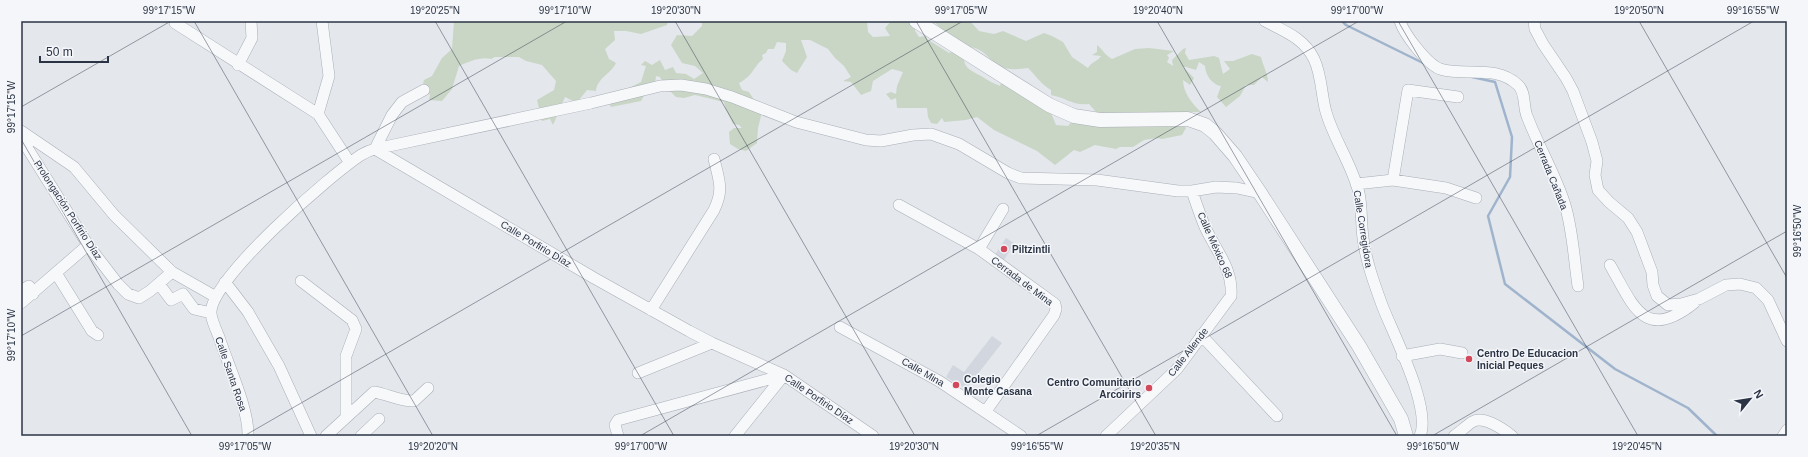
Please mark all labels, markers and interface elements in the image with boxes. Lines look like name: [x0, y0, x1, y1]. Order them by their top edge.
text: 99°17'15"W: [143, 5, 196, 16]
text: 19°20'25"N: [410, 5, 460, 16]
text: 99°17'10"W: [539, 5, 592, 16]
text: 19°20'30"N: [651, 5, 701, 16]
text: 99°17'05"W: [935, 5, 988, 16]
text: 19°20'40"N: [1133, 5, 1183, 16]
text: 99°17'00"W: [1331, 5, 1384, 16]
text: 19°20'50"N: [1614, 5, 1664, 16]
text: 99°16'55"W: [1727, 5, 1780, 16]
scale bar: [40, 38, 108, 64]
text: 50 m: [46, 45, 73, 59]
text: 99°17'15"W: [6, 80, 17, 133]
street label: Cerrada Cañada: [1532, 139, 1570, 212]
street label: Prolongación Porfirio Díaz: [32, 158, 104, 262]
street label: Calle Corregidora: [1351, 189, 1375, 269]
text: 99°16'50"W: [1792, 204, 1803, 257]
street label: Calle México 68: [1196, 210, 1235, 280]
street label: Calle Porfirio Díaz: [499, 219, 573, 269]
marker: Piltzintli: [999, 244, 1009, 254]
place label: Piltzintli: [1012, 244, 1051, 255]
street label: Cerrada de Mina: [989, 254, 1055, 308]
text: 99°17'10"W: [6, 308, 17, 361]
street label: Calle Allende: [1166, 325, 1211, 378]
street label: Calle Santa Rosa: [213, 335, 249, 413]
place label: Centro De Educacion Inicial Peques: [1477, 348, 1578, 371]
marker: Centro De Educacion Inicial Peques: [1464, 354, 1474, 364]
street label: Calle Mina: [900, 355, 947, 389]
street label: Calle Porfirio Díaz: [783, 372, 855, 426]
place label: Colegio Monte Casana: [964, 374, 1032, 397]
place label: Centro Comunitario Arcoirirs: [1047, 377, 1141, 400]
north arrow: [1730, 379, 1770, 419]
marker: Colegio Monte Casana: [951, 380, 961, 390]
marker: Centro Comunitario Arcoirirs: [1144, 383, 1154, 393]
text: N: [1751, 388, 1766, 400]
text: 99°17'05"W: [219, 441, 272, 452]
text: 19°20'20"N: [408, 441, 458, 452]
text: 99°17'00"W: [615, 441, 668, 452]
text: 19°20'30"N: [889, 441, 939, 452]
text: 99°16'55"W: [1011, 441, 1064, 452]
text: 19°20'35"N: [1130, 441, 1180, 452]
text: 99°16'50"W: [1407, 441, 1460, 452]
text: 19°20'45"N: [1612, 441, 1662, 452]

